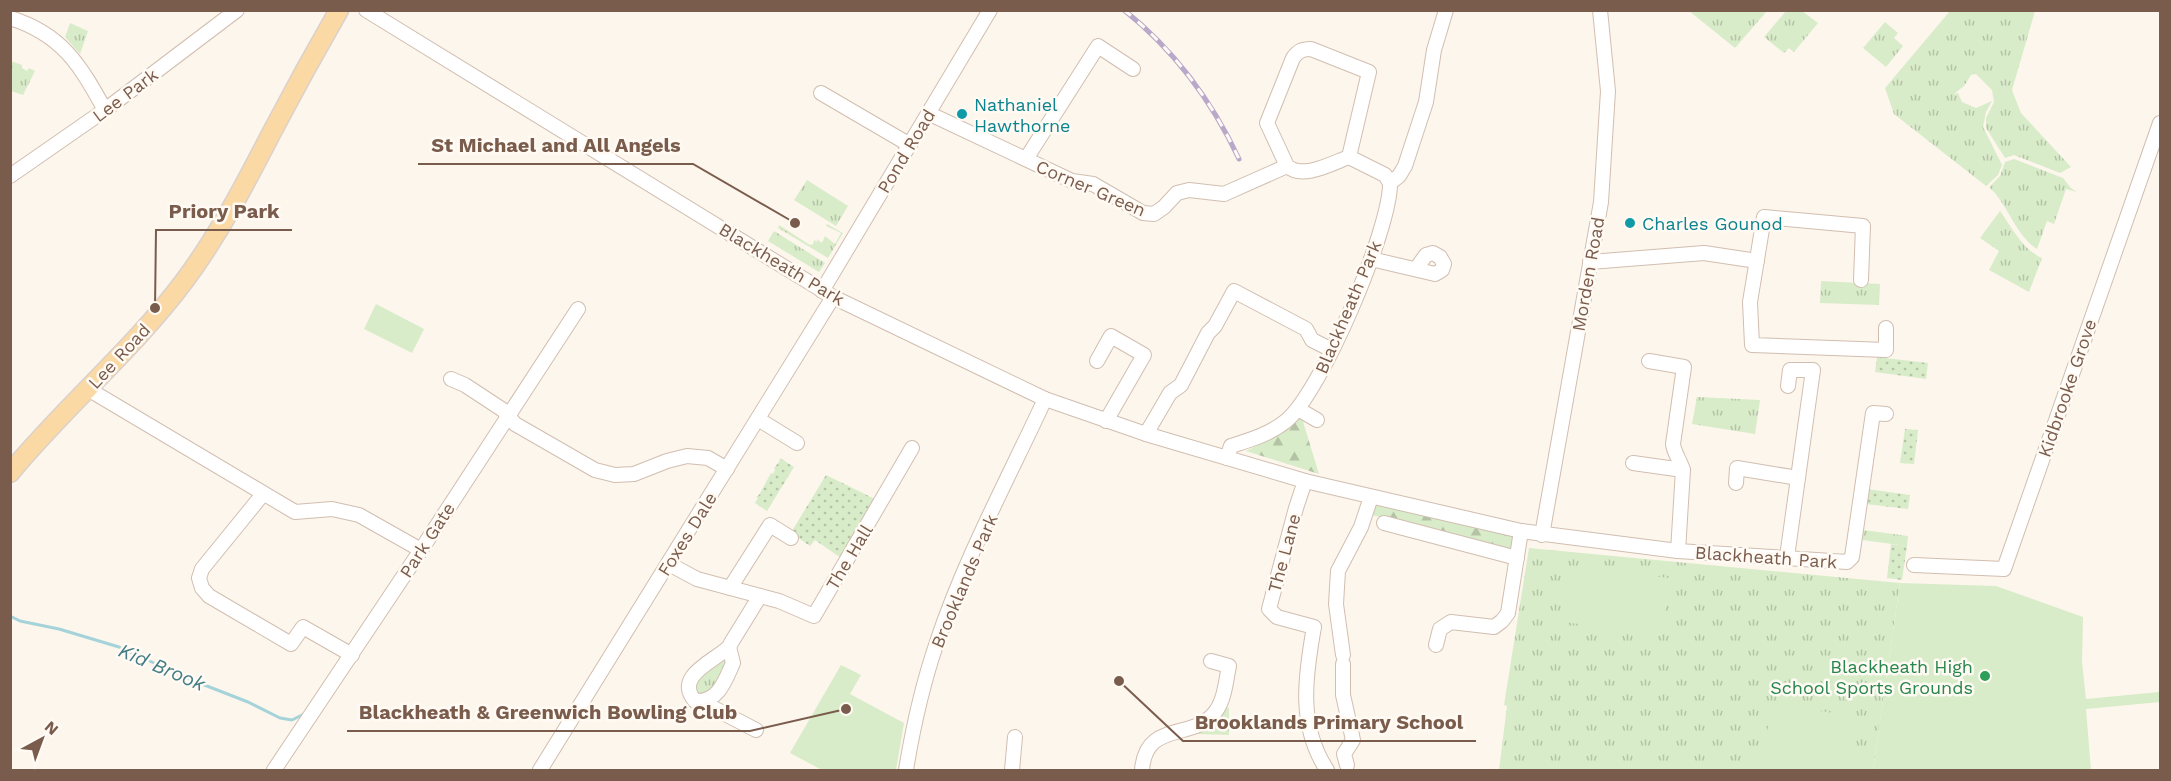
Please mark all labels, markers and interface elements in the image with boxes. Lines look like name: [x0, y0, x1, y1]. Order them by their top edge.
street label: Lee Park: [88, 64, 162, 126]
place label: Nathaniel Hawthorne: [974, 94, 1071, 136]
street label: Pond Road: [873, 105, 939, 197]
marker: Nathaniel Hawthorne: [955, 107, 969, 121]
callout: St Michael and All Angels: [418, 126, 693, 164]
text: St Michael and All Angels: [431, 133, 681, 157]
street label: Corner Green: [1033, 155, 1149, 221]
callout: Priory Park: [156, 192, 292, 230]
text: Priory Park: [169, 199, 280, 223]
place label: Charles Gounod: [1642, 213, 1783, 234]
street label: Morden Road: [1568, 215, 1608, 333]
marker: Charles Gounod: [1623, 216, 1637, 230]
street label: Blackheath Park: [715, 218, 849, 310]
street label: Blackheath Park: [1310, 237, 1386, 377]
street label: Kidbrooke Grove: [2033, 316, 2101, 460]
street label: Lee Road: [84, 319, 154, 393]
street label: Foxes Dale: [653, 488, 721, 580]
street label: Park Gate: [395, 499, 459, 581]
street label: Brooklands Park: [926, 511, 1002, 651]
street label: The Lane: [1263, 511, 1305, 595]
street label: The Hall: [821, 520, 877, 593]
street label: Blackheath Park: [1694, 542, 1838, 572]
water label: Kid Brook: [115, 638, 210, 696]
place label: Blackheath High School Sports Grounds: [1770, 656, 1973, 698]
marker: Blackheath High School Sports Grounds: [1978, 669, 1992, 683]
callout: Blackheath & Greenwich Bowling Club: [347, 693, 750, 731]
text: Blackheath & Greenwich Bowling Club: [359, 700, 737, 724]
callout: Brooklands Primary School: [1183, 703, 1476, 741]
north arrow: [12, 709, 72, 769]
text: Brooklands Primary School: [1195, 710, 1464, 734]
text: N: [41, 717, 62, 739]

